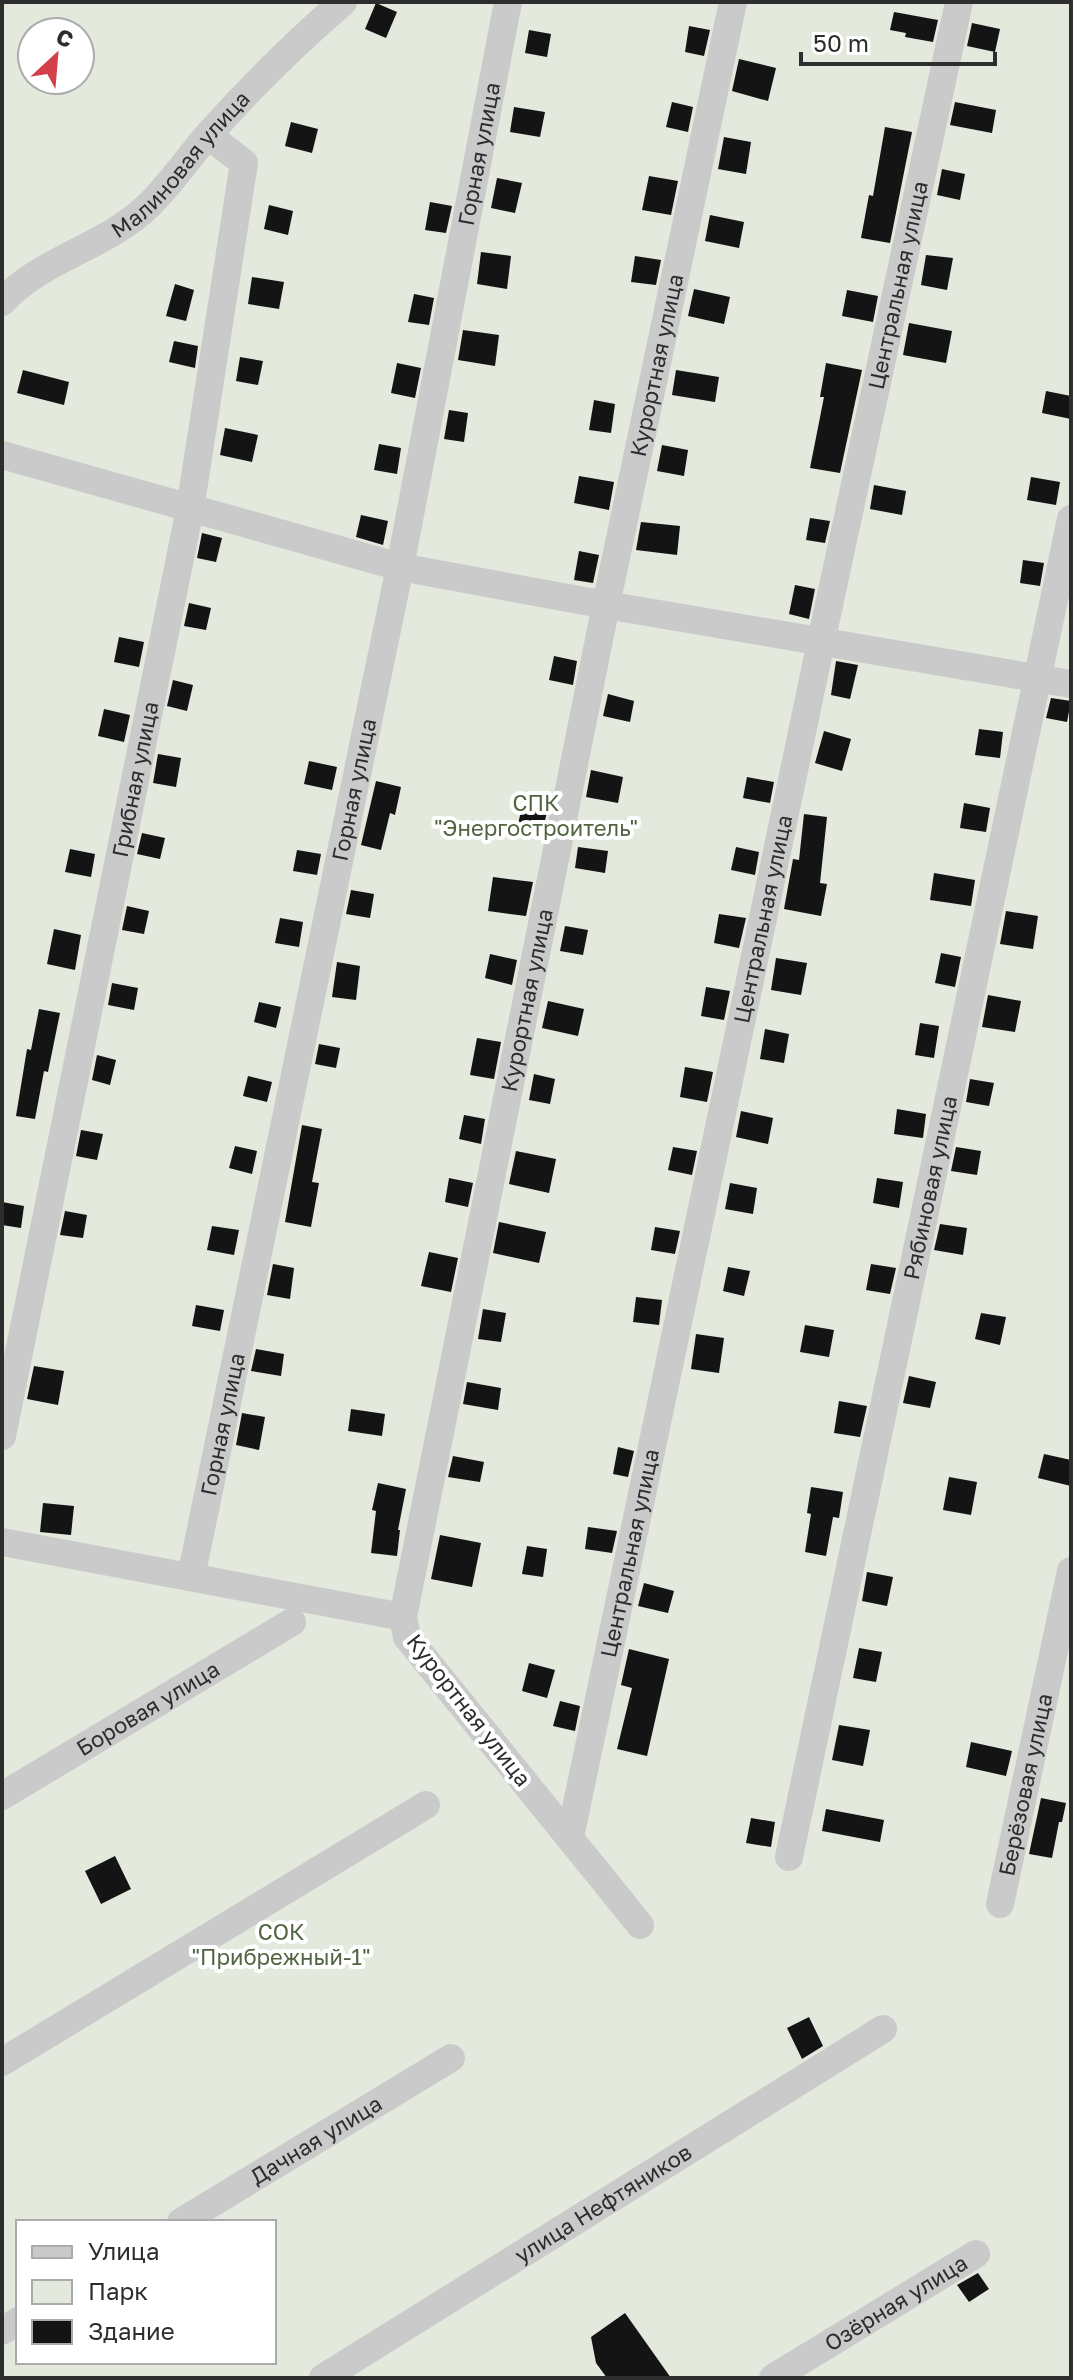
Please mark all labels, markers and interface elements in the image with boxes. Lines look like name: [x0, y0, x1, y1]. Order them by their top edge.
north arrow: [16, 16, 96, 96]
scale bar: [801, 16, 995, 66]
text: С: [52, 22, 78, 53]
text: 50 m: [813, 28, 869, 57]
street label: Горная улица: [452, 80, 505, 228]
street label: Малиновая улица: [106, 85, 255, 243]
street label: Центральная улица: [862, 178, 933, 392]
street label: Курортная улица: [624, 271, 688, 459]
street label: Грибная улица: [106, 699, 164, 860]
street label: Горная улица: [326, 716, 381, 863]
park label: СПК "Энергостроитель": [434, 789, 638, 841]
street label: Центральная улица: [727, 812, 797, 1026]
street label: Курортная улица: [495, 906, 558, 1094]
street label: Рябиновая улица: [897, 1093, 962, 1282]
street label: Горная улица: [194, 1350, 250, 1498]
street label: Центральная улица: [594, 1446, 664, 1660]
street label: Курортная улица: [401, 1628, 537, 1791]
street label: Боровая улица: [71, 1655, 224, 1761]
street label: Берёзовая улица: [992, 1691, 1058, 1878]
park label: СОК "Прибрежный-1": [191, 1918, 371, 1970]
street label: Дачная улица: [245, 2089, 387, 2190]
street label: улица Нефтяников: [509, 2138, 696, 2268]
legend: [16, 2220, 276, 2364]
text: Улица: [88, 2236, 160, 2265]
street label: Озёрная улица: [819, 2249, 972, 2356]
text: Парк: [88, 2276, 148, 2305]
text: Здание: [88, 2316, 175, 2345]

